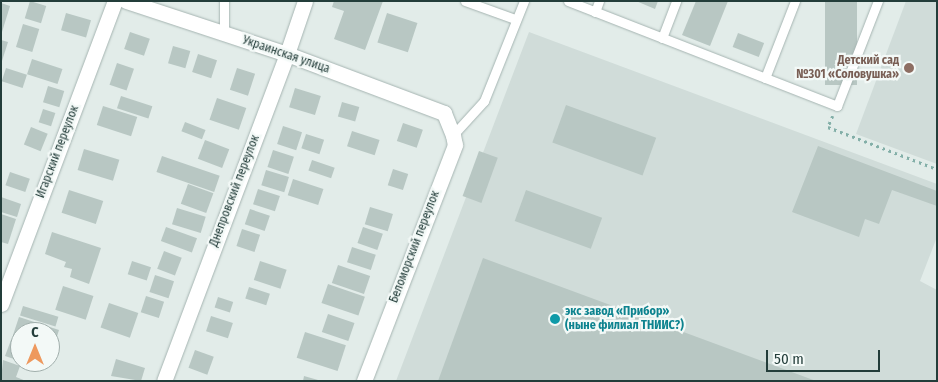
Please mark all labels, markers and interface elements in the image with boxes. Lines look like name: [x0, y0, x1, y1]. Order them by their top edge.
street label: Украинская улица: [240, 33, 332, 77]
place label: Детский сад №301 «Соловушка»: [796, 54, 899, 82]
marker: Детский сад №301 «Соловушка»: [903, 62, 915, 74]
street label: Игарский переулок: [34, 104, 82, 200]
street label: Днепровский переулок: [207, 133, 263, 249]
street label: Беломорский переулок: [387, 189, 443, 305]
place label: экс завод «Прибор» (ныне филиал ТНИИС?): [565, 305, 684, 333]
marker: экс завод «Прибор» (ныне филиал ТНИИС?): [549, 313, 561, 325]
north arrow: [10, 322, 60, 372]
text: С: [31, 324, 39, 341]
scale bar: [768, 340, 882, 372]
text: 50 m: [774, 350, 804, 368]

